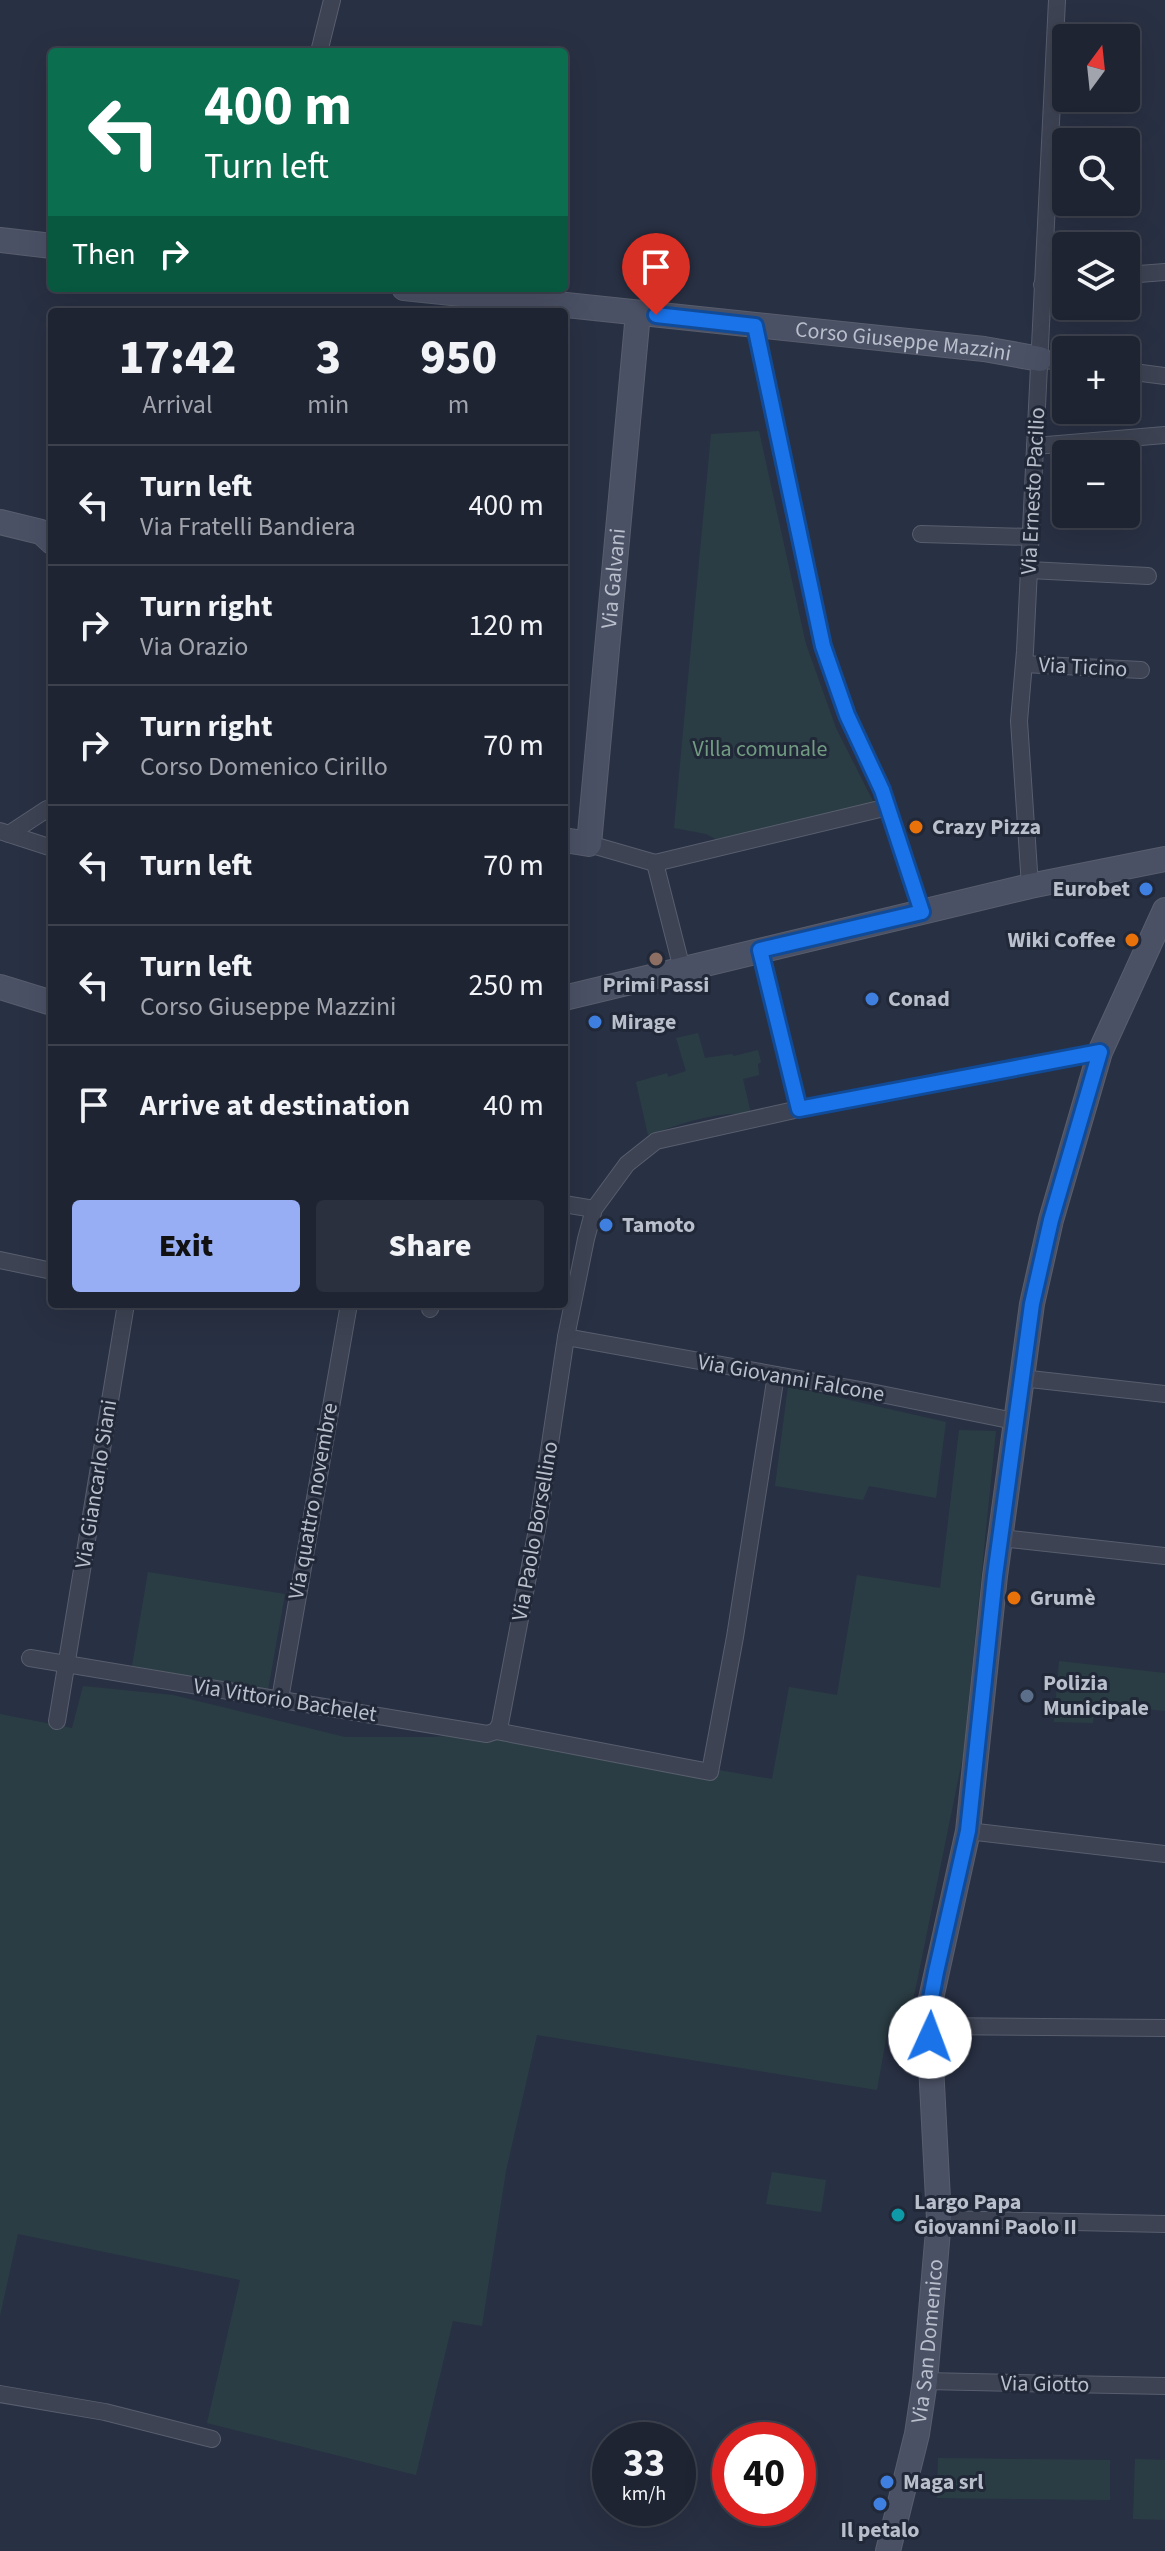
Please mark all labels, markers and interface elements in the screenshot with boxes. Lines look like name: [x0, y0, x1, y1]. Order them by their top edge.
north arrow: [1052, 24, 1140, 112]
map controls: [1052, 24, 1140, 528]
text: 400 m: [204, 67, 352, 146]
icon: left: [72, 80, 176, 184]
button: search: [1052, 128, 1140, 216]
text: Turn left: [204, 141, 329, 192]
icon: right: [152, 232, 196, 276]
button: layers: [1052, 232, 1140, 320]
text: Then: [72, 233, 136, 276]
pin: [622, 233, 690, 315]
icon: arrive: [634, 245, 678, 289]
street label: Corso Giuseppe Mazzini: [794, 313, 1014, 370]
text: 17:42: [119, 324, 236, 392]
text: 3: [315, 324, 341, 392]
text: 950: [420, 324, 497, 392]
button: +: [1052, 336, 1140, 424]
text: Arrival: [143, 386, 213, 423]
text: min: [307, 386, 349, 423]
text: m: [448, 386, 469, 423]
street label: Via Ernesto Pacilio: [1013, 406, 1053, 576]
button: −: [1052, 440, 1140, 528]
text: Turn left: [140, 465, 252, 508]
icon: left: [72, 483, 116, 527]
text: 400 m: [468, 484, 544, 527]
text: Via Fratelli Bandiera: [140, 508, 356, 545]
street label: Via Galvani: [593, 527, 634, 630]
text: Turn right: [140, 585, 272, 628]
icon: right: [72, 603, 116, 647]
text: 120 m: [468, 604, 544, 647]
text: Via Orazio: [140, 628, 248, 665]
street label: Via Ticino: [1038, 649, 1128, 685]
text: Turn right: [140, 705, 272, 748]
icon: right: [72, 723, 116, 767]
text: 70 m: [483, 724, 544, 767]
park label: Villa comunale: [693, 733, 827, 765]
text: Corso Domenico Cirillo: [140, 748, 388, 785]
place label: Crazy Pizza: [932, 811, 1041, 843]
marker: Crazy Pizza: [907, 818, 925, 836]
icon: left: [72, 843, 116, 887]
text: Turn left: [140, 844, 252, 887]
text: 70 m: [483, 844, 544, 887]
place label: Eurobet: [1052, 873, 1131, 905]
marker: Eurobet: [1137, 880, 1155, 898]
place label: Wiki Coffee: [1008, 924, 1116, 956]
marker: Wiki Coffee: [1123, 931, 1141, 949]
text: Turn left: [140, 945, 252, 988]
marker: Primi Passi: [647, 950, 665, 968]
icon: left: [72, 963, 116, 1007]
text: 250 m: [468, 964, 544, 1007]
place label: Primi Passi: [603, 969, 709, 1001]
place label: Conad: [888, 983, 950, 1015]
text: Corso Giuseppe Mazzini: [140, 988, 397, 1025]
marker: Conad: [863, 990, 881, 1008]
place label: Mirage: [611, 1006, 676, 1038]
marker: Mirage: [586, 1013, 604, 1031]
icon: arrive: [72, 1083, 116, 1127]
text: Arrive at destination: [140, 1084, 410, 1127]
text: 40 m: [483, 1084, 544, 1127]
button: Exit: [72, 1200, 300, 1292]
button: Share: [316, 1200, 544, 1292]
place label: Tamoto: [622, 1209, 695, 1241]
marker: Tamoto: [597, 1216, 615, 1234]
street label: Via Giovanni Falcone: [695, 1346, 887, 1410]
street label: Via Giancarlo Siani: [67, 1397, 125, 1571]
street label: Via quattro novembre: [280, 1400, 346, 1602]
street label: Via Paolo Borsellino: [503, 1439, 567, 1623]
place label: Grumè: [1030, 1582, 1096, 1614]
marker: Grumè: [1005, 1589, 1023, 1607]
place label: Polizia Municipale: [1043, 1667, 1149, 1724]
street label: Via Vittorio Bachelet: [191, 1670, 379, 1730]
marker: Polizia Municipale: [1018, 1687, 1036, 1705]
position arrow: [888, 1995, 972, 2079]
place label: Largo Papa Giovanni Paolo II: [914, 2186, 1077, 2243]
marker: Largo Papa Giovanni Paolo II: [889, 2206, 907, 2224]
street label: Via San Domenico: [903, 2258, 951, 2426]
street label: Via Giotto: [1000, 2367, 1090, 2401]
speed limit sign: 40: [712, 2422, 816, 2526]
text: 33: [623, 2435, 665, 2492]
place label: Maga srl: [903, 2466, 984, 2498]
marker: Maga srl: [878, 2473, 896, 2491]
text: km/h: [622, 2480, 666, 2508]
marker: Il petalo: [871, 2495, 889, 2513]
place label: Il petalo: [840, 2514, 920, 2546]

